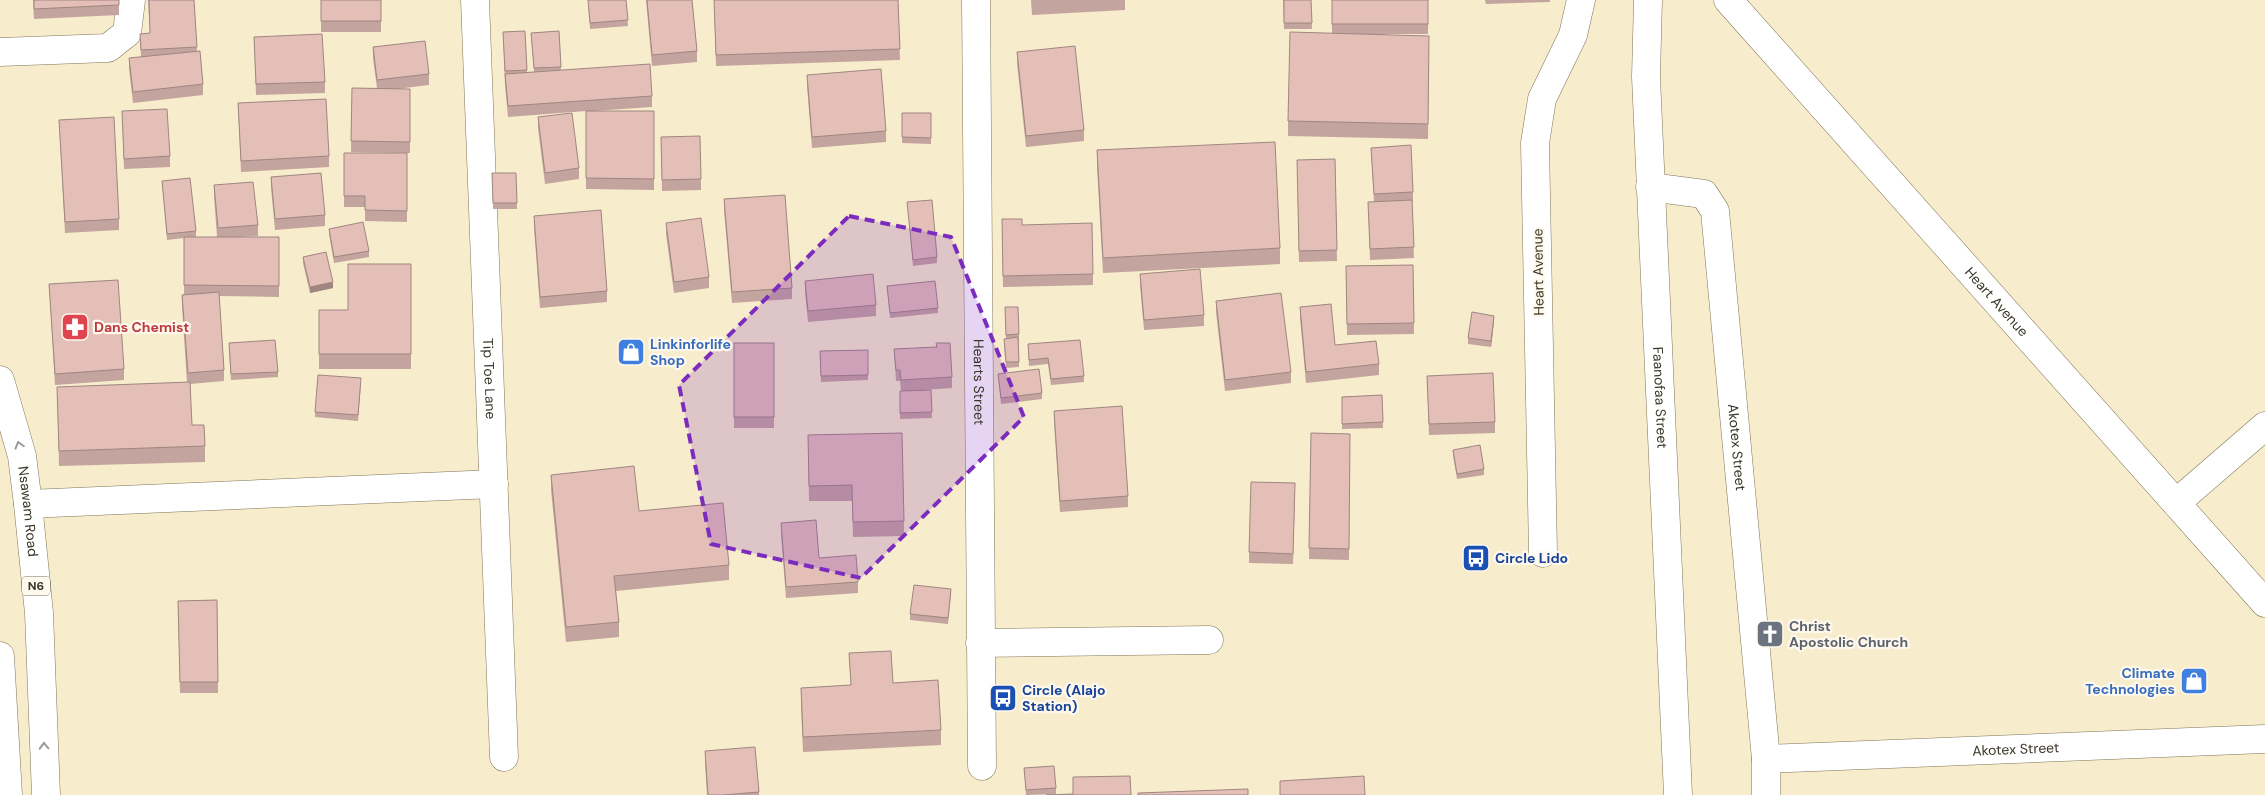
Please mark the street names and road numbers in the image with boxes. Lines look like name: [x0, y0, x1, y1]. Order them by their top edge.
street label: Heart Avenue: [1528, 228, 1548, 316]
street label: Heart Avenue: [1961, 263, 2032, 340]
street label: Tip Toe Lane: [479, 338, 500, 420]
street label: Hearts Street: [970, 339, 988, 425]
street label: Faanofaa Street: [1649, 346, 1672, 449]
street label: Akotex Street: [1724, 403, 1750, 492]
street label: Nsawam Road: [14, 465, 42, 558]
road number: N6: [22, 576, 50, 596]
street label: Akotex Street: [1972, 738, 2060, 760]

